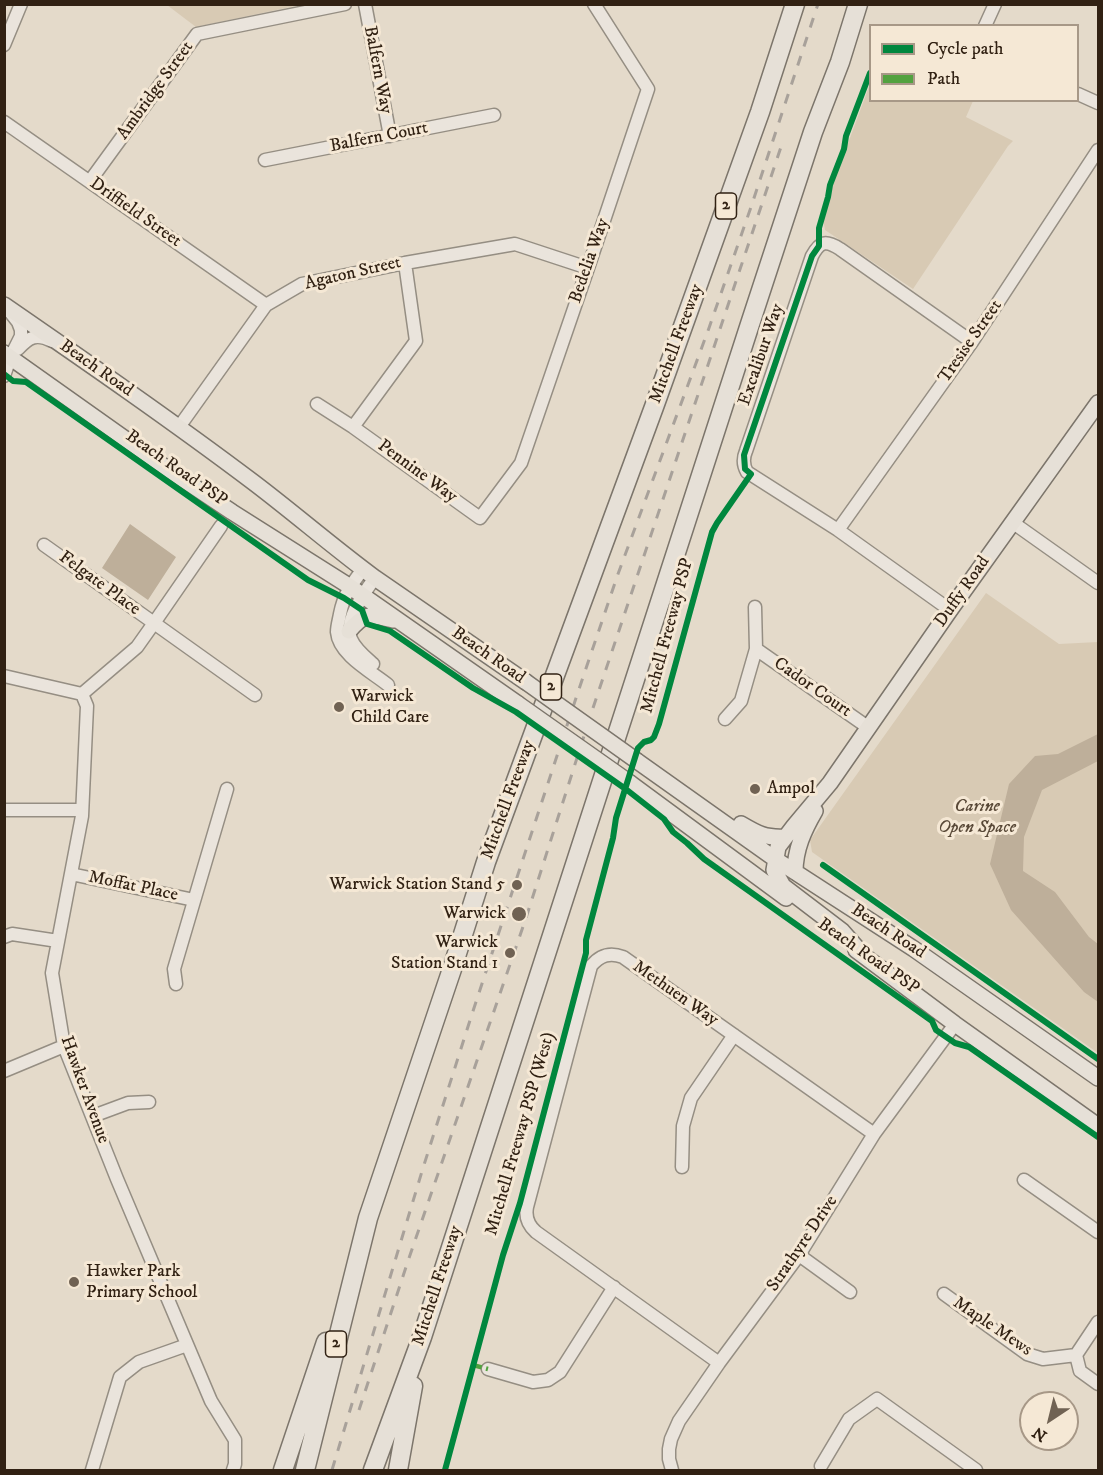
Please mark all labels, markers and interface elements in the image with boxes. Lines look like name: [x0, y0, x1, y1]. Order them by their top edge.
street label: Balfern Way: [358, 24, 396, 116]
legend: [869, 24, 1079, 102]
street label: Ambridge Street: [113, 38, 199, 144]
text: Cycle path: [927, 38, 1004, 60]
text: Path: [927, 68, 960, 90]
street label: Balfern Court: [328, 118, 430, 158]
street label: Driffield Street: [85, 173, 185, 253]
road number: 2: [716, 193, 736, 219]
street label: Bedelia Way: [565, 216, 615, 306]
street label: Agaton Street: [303, 252, 403, 296]
street label: Mitchell Freeway: [645, 281, 709, 407]
street label: Tresise Street: [934, 296, 1008, 388]
street label: Excalibur Way: [735, 301, 789, 409]
street label: Beach Road: [55, 336, 137, 402]
street label: Beach Road PSP: [121, 426, 231, 512]
street label: Pennine Way: [373, 436, 461, 508]
street label: Felgate Place: [54, 547, 144, 621]
street label: Duffy Road: [931, 552, 995, 632]
street label: Mitchell Freeway PSP: [637, 556, 699, 716]
street label: Beach Road: [447, 623, 529, 689]
street label: Cador Court: [769, 653, 855, 723]
road number: 2: [540, 674, 562, 700]
place label: Warwick Child Care: [351, 686, 429, 728]
marker: Warwick Child Care: [332, 700, 346, 714]
street label: Mitchell Freeway: [477, 737, 541, 863]
place label: Ampol: [767, 778, 815, 800]
marker: Ampol: [748, 782, 762, 796]
park label: Carine Open Space: [938, 796, 1016, 838]
street label: Moffat Place: [86, 867, 180, 907]
place label: Warwick Station Stand 5: [329, 874, 505, 896]
marker: Warwick Station Stand 5: [510, 878, 524, 892]
street label: Beach Road: [847, 900, 929, 964]
place label: Warwick: [443, 903, 506, 925]
marker: Warwick: [510, 905, 528, 923]
street label: Beach Road PSP: [813, 914, 923, 1000]
place label: Warwick Station Stand 1: [391, 932, 498, 974]
marker: Warwick Station Stand 1: [503, 946, 517, 960]
street label: Methuen Way: [628, 957, 722, 1031]
street label: Mitchell Freeway PSP (West): [482, 1030, 560, 1238]
street label: Hawker Avenue: [55, 1033, 113, 1147]
street label: Strathyre Drive: [763, 1192, 843, 1296]
street label: Mitchell Freeway: [408, 1223, 468, 1349]
place label: Hawker Park Primary School: [86, 1261, 197, 1304]
marker: Hawker Park Primary School: [67, 1275, 81, 1289]
street label: Maple Mews: [948, 1293, 1036, 1361]
road number: 2: [326, 1331, 346, 1357]
north arrow: [1019, 1391, 1079, 1451]
text: N: [1029, 1422, 1051, 1446]

